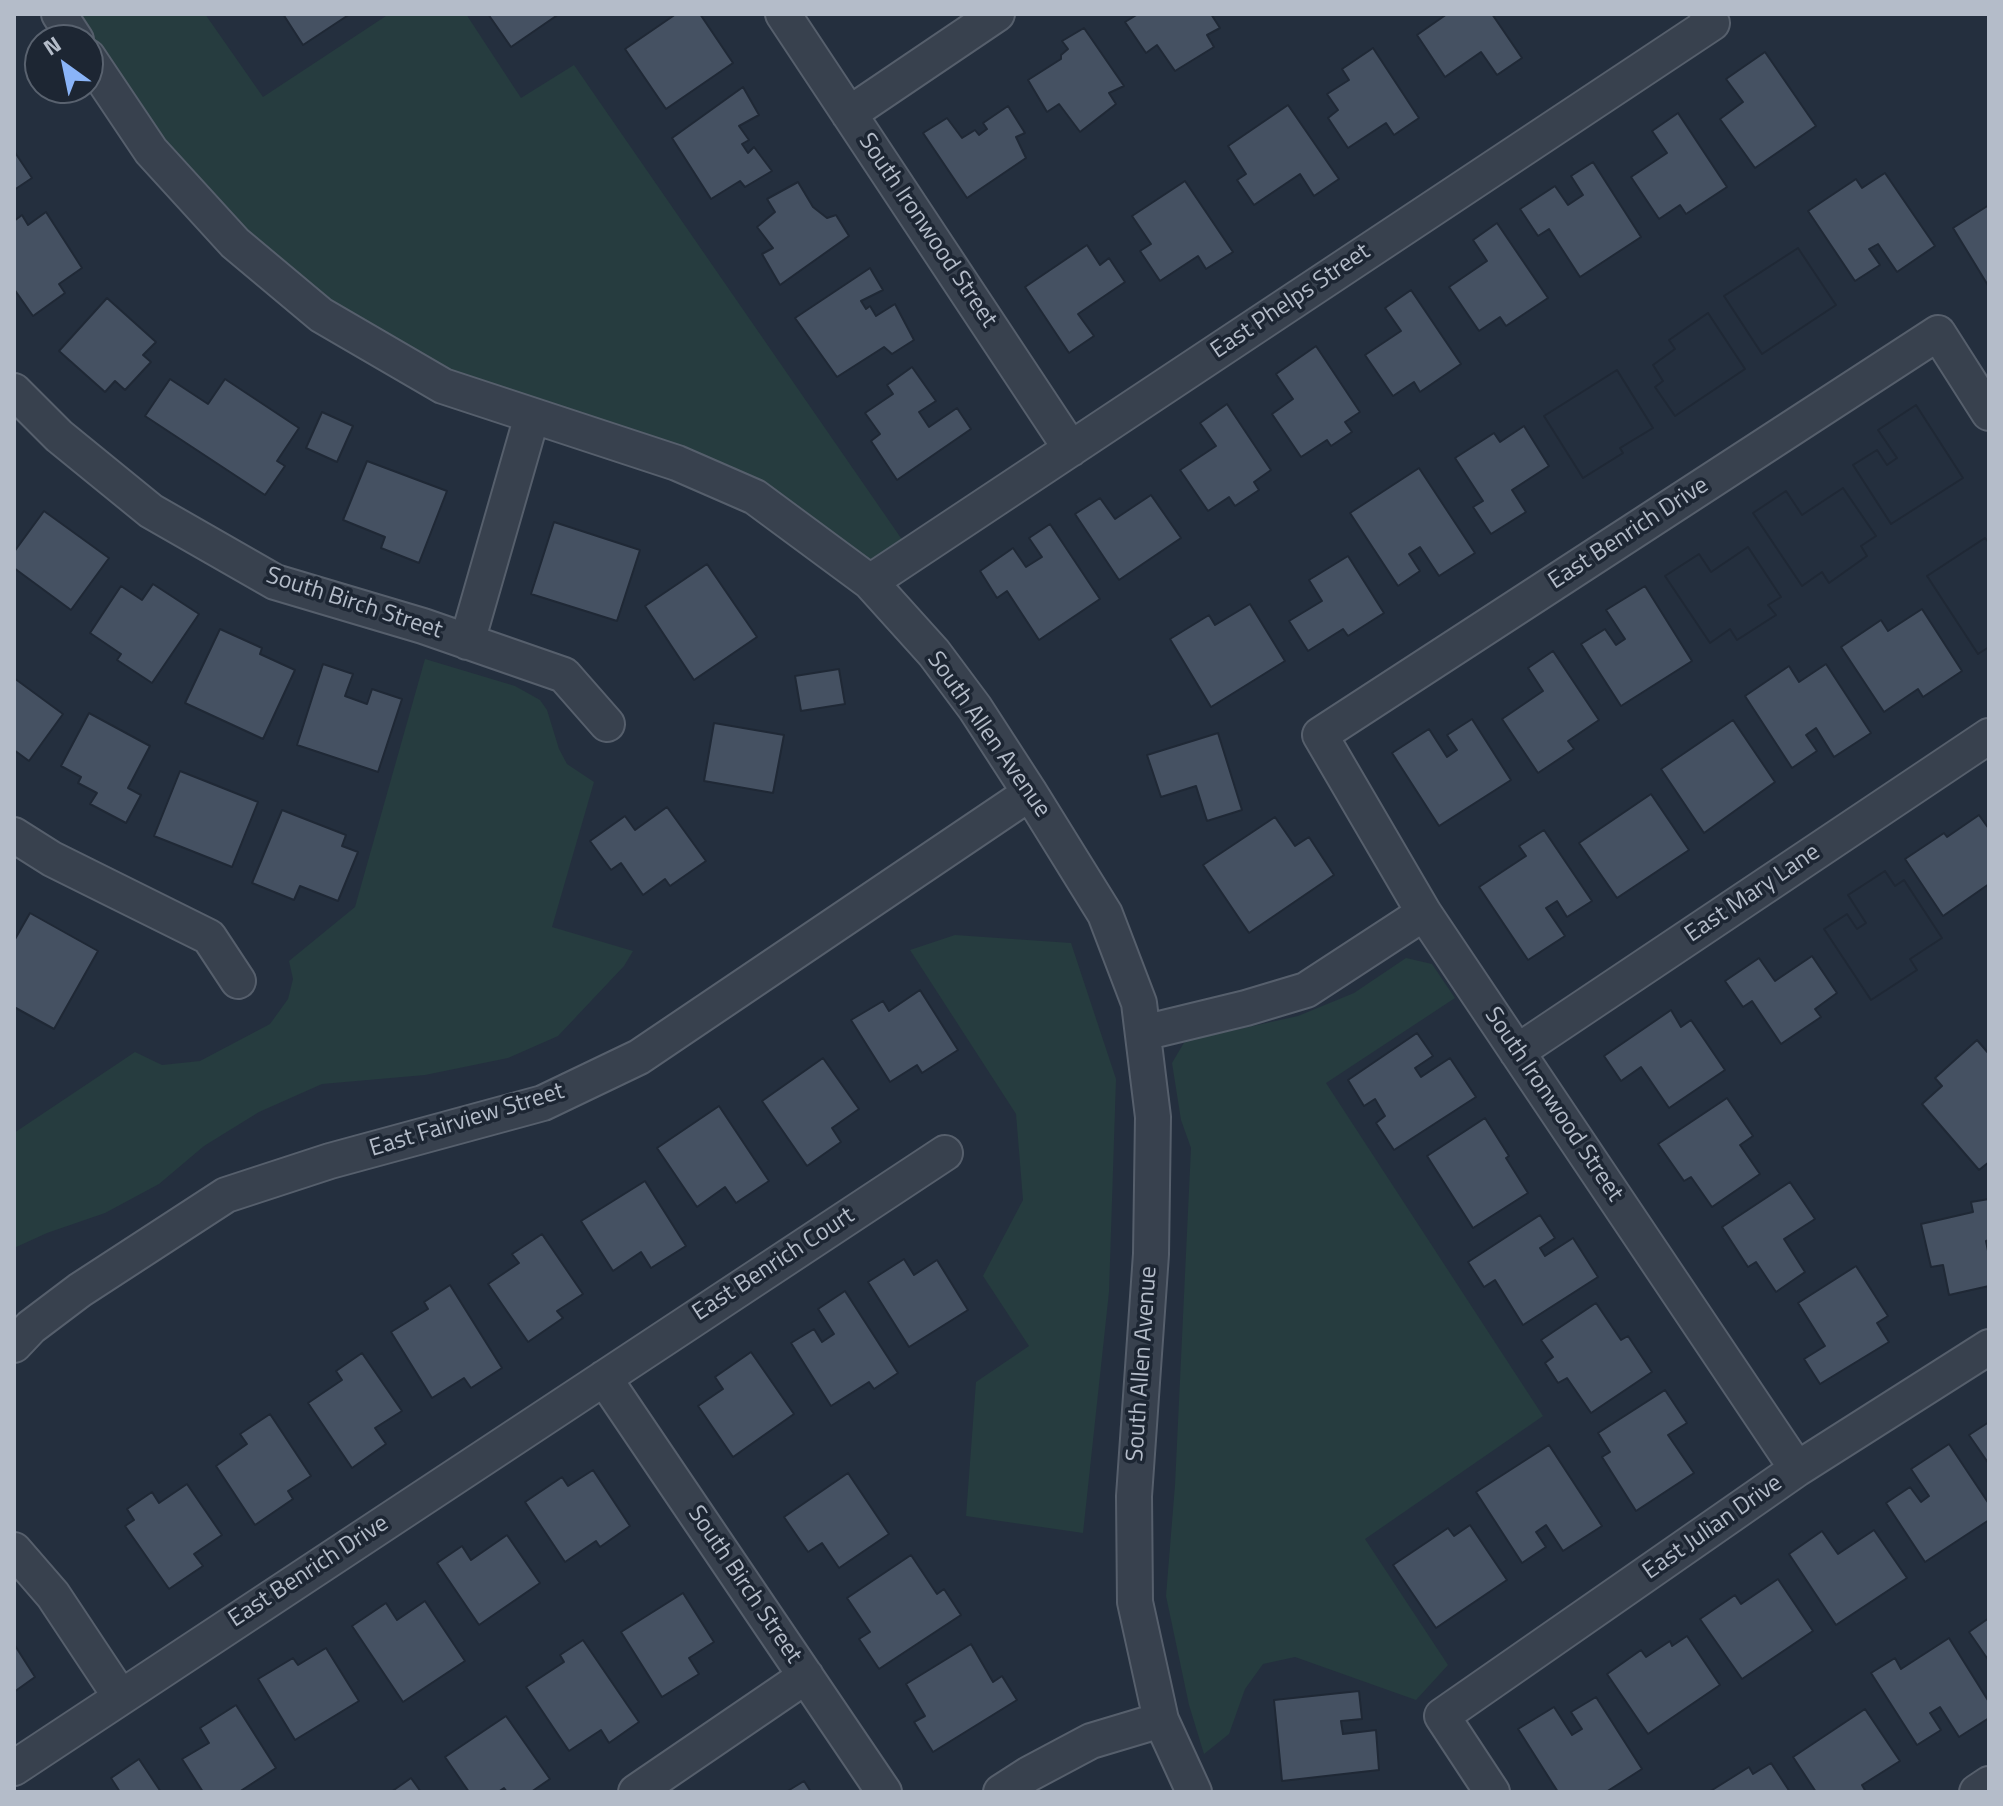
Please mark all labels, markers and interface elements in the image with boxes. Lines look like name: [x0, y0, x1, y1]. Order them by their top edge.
north arrow: [24, 24, 104, 104]
text: N: [36, 27, 68, 64]
street label: South Ironwood Street: [851, 129, 1003, 333]
street label: East Phelps Street: [1206, 238, 1376, 366]
street label: East Benrich Drive: [1544, 472, 1714, 596]
street label: South Birch Street: [262, 562, 446, 646]
street label: South Allen Avenue: [920, 647, 1056, 823]
street label: East Mary Lane: [1680, 838, 1826, 950]
street label: South Ironwood Street: [1477, 1003, 1629, 1207]
street label: East Fairview Street: [366, 1078, 568, 1164]
street label: East Benrich Court: [688, 1202, 860, 1328]
street label: South Allen Avenue: [1122, 1265, 1164, 1463]
street label: East Julian Drive: [1638, 1469, 1788, 1587]
street label: South Birch Street: [681, 1501, 807, 1669]
street label: East Benrich Drive: [224, 1510, 394, 1634]

